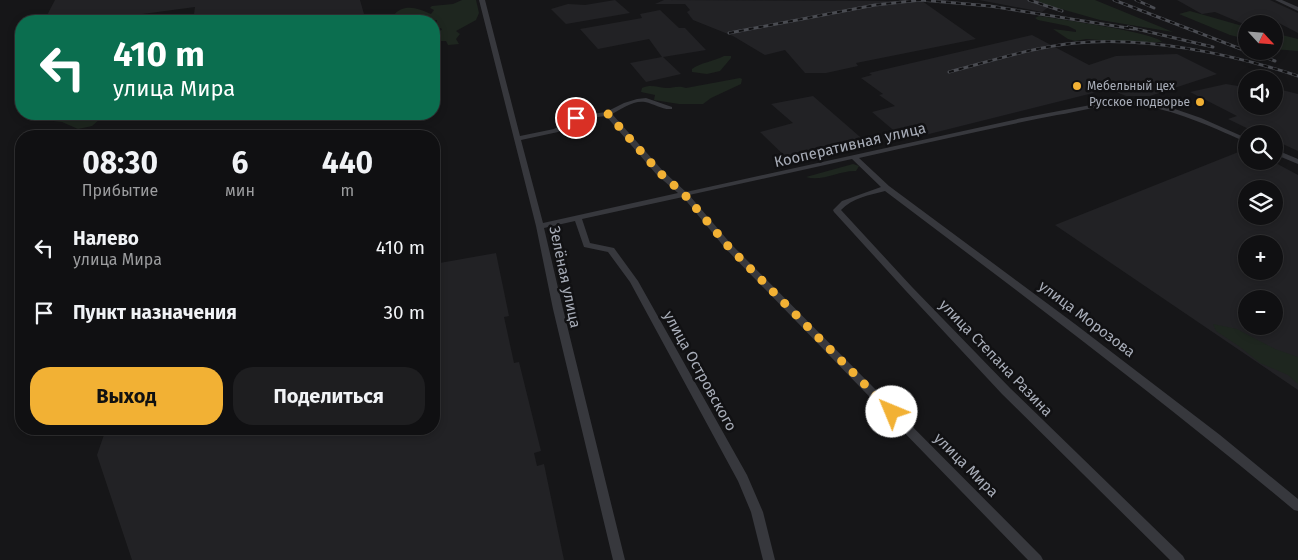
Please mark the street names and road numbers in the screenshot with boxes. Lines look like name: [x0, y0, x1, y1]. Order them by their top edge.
street label: Кооперативная улица: [772, 119, 928, 171]
street label: Зелёная улица: [545, 224, 585, 330]
street label: улица Морозова: [1035, 277, 1139, 361]
street label: улица Степана Разина: [935, 296, 1057, 420]
street label: улица Островского: [660, 308, 740, 434]
street label: улица Мира: [930, 429, 1002, 501]

